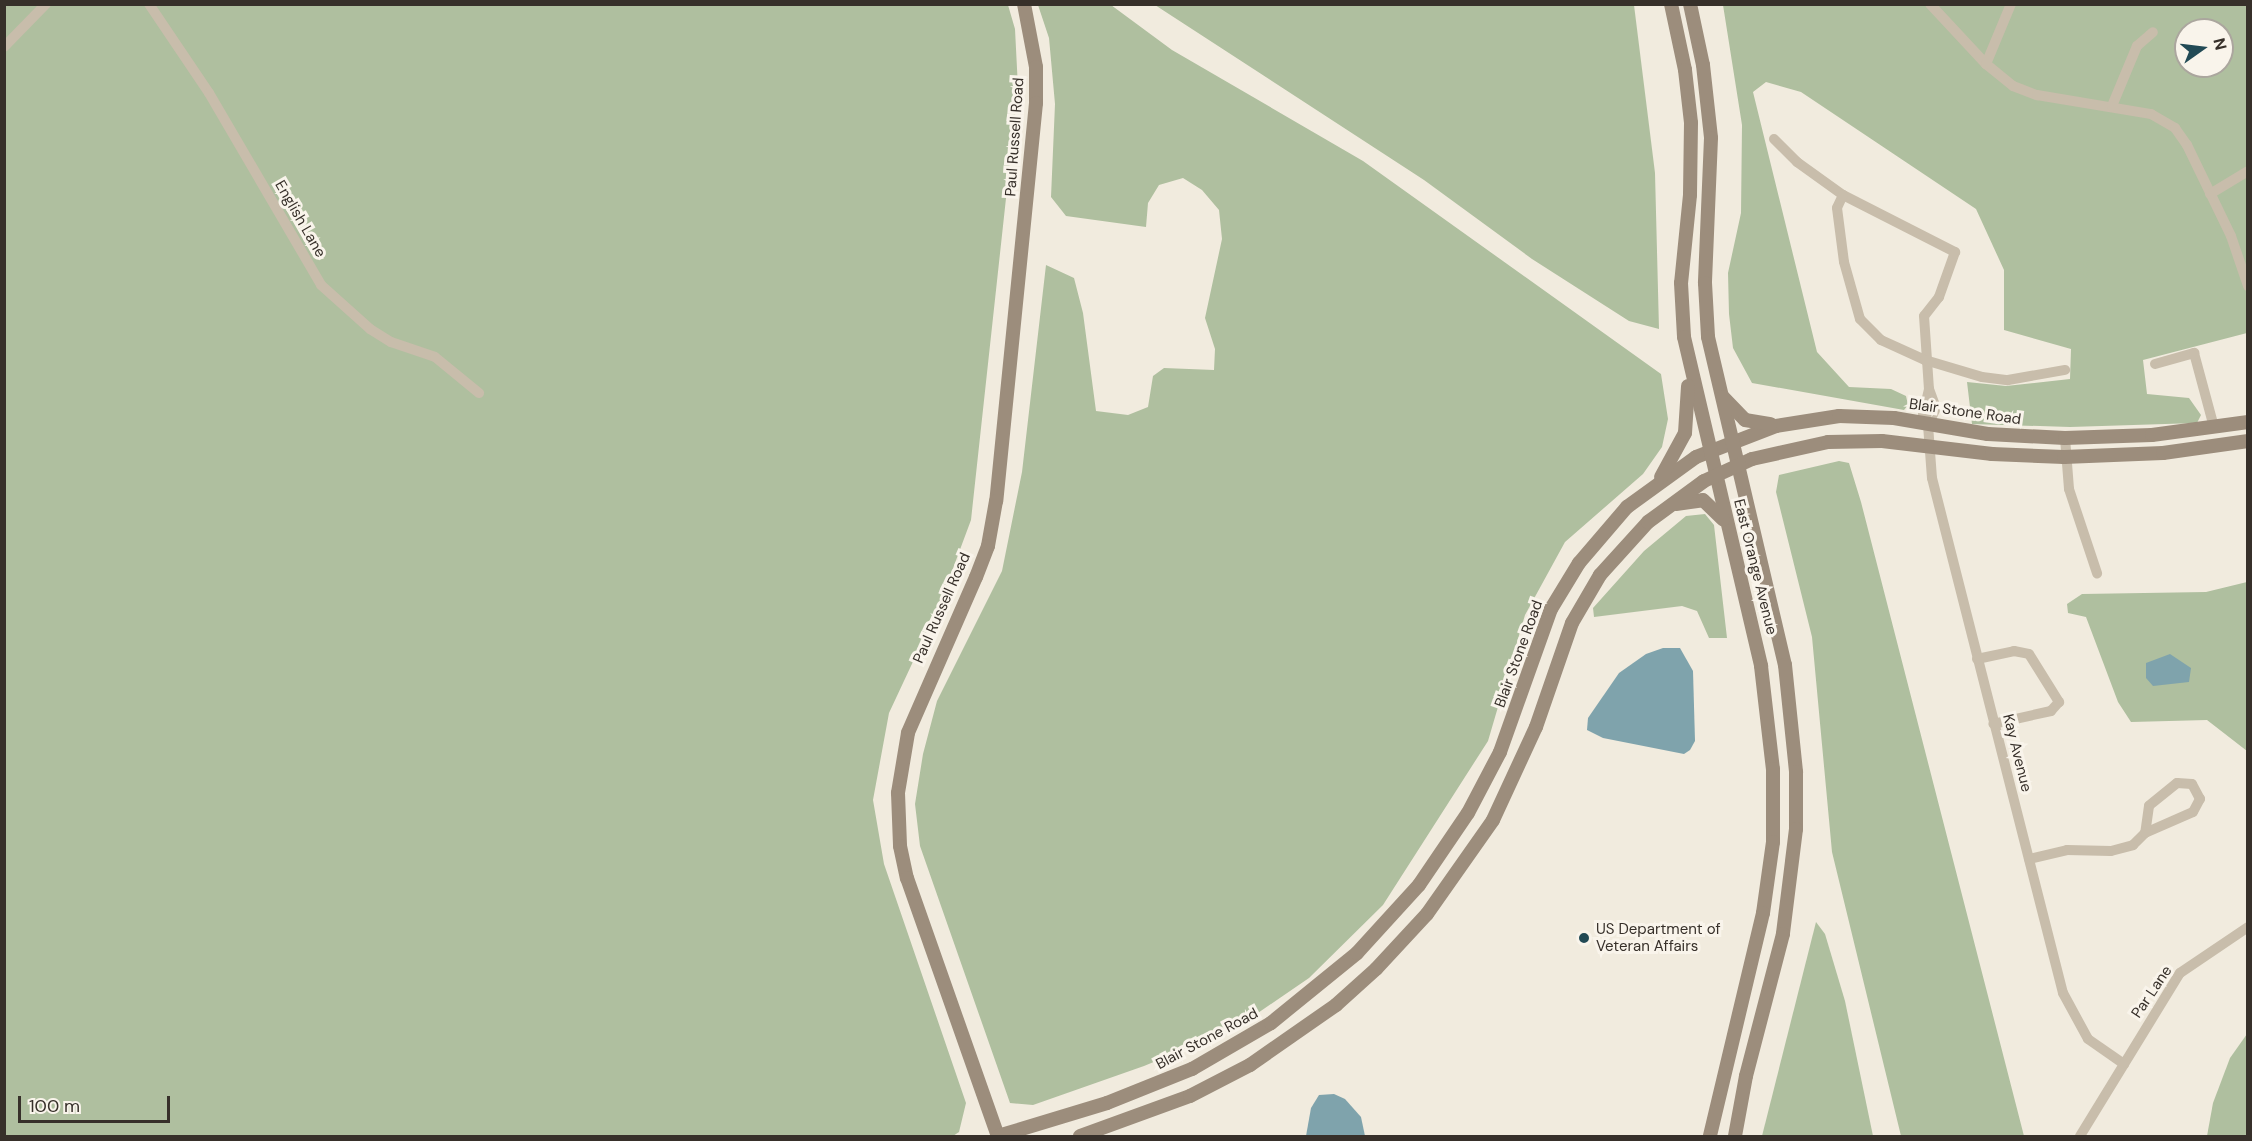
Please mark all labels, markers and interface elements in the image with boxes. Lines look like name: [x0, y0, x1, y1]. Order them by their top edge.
north arrow: [2174, 18, 2234, 78]
text: N: [2208, 36, 2232, 52]
street label: Paul Russell Road: [1002, 77, 1028, 197]
street label: English Lane: [271, 177, 329, 261]
street label: Blair Stone Road: [1908, 395, 2022, 429]
street label: East Orange Avenue: [1729, 497, 1781, 637]
street label: Paul Russell Road: [910, 550, 974, 666]
street label: Blair Stone Road: [1491, 598, 1547, 710]
street label: Kay Avenue: [1999, 712, 2035, 794]
place label: US Department of Veteran Affairs: [1596, 920, 1721, 955]
marker: US Department of Veteran Affairs: [1577, 931, 1591, 945]
street label: Par Lane: [2128, 962, 2176, 1022]
street label: Blair Stone Road: [1153, 1005, 1261, 1073]
scale bar: [21, 1084, 172, 1122]
text: 100 m: [29, 1094, 80, 1118]

